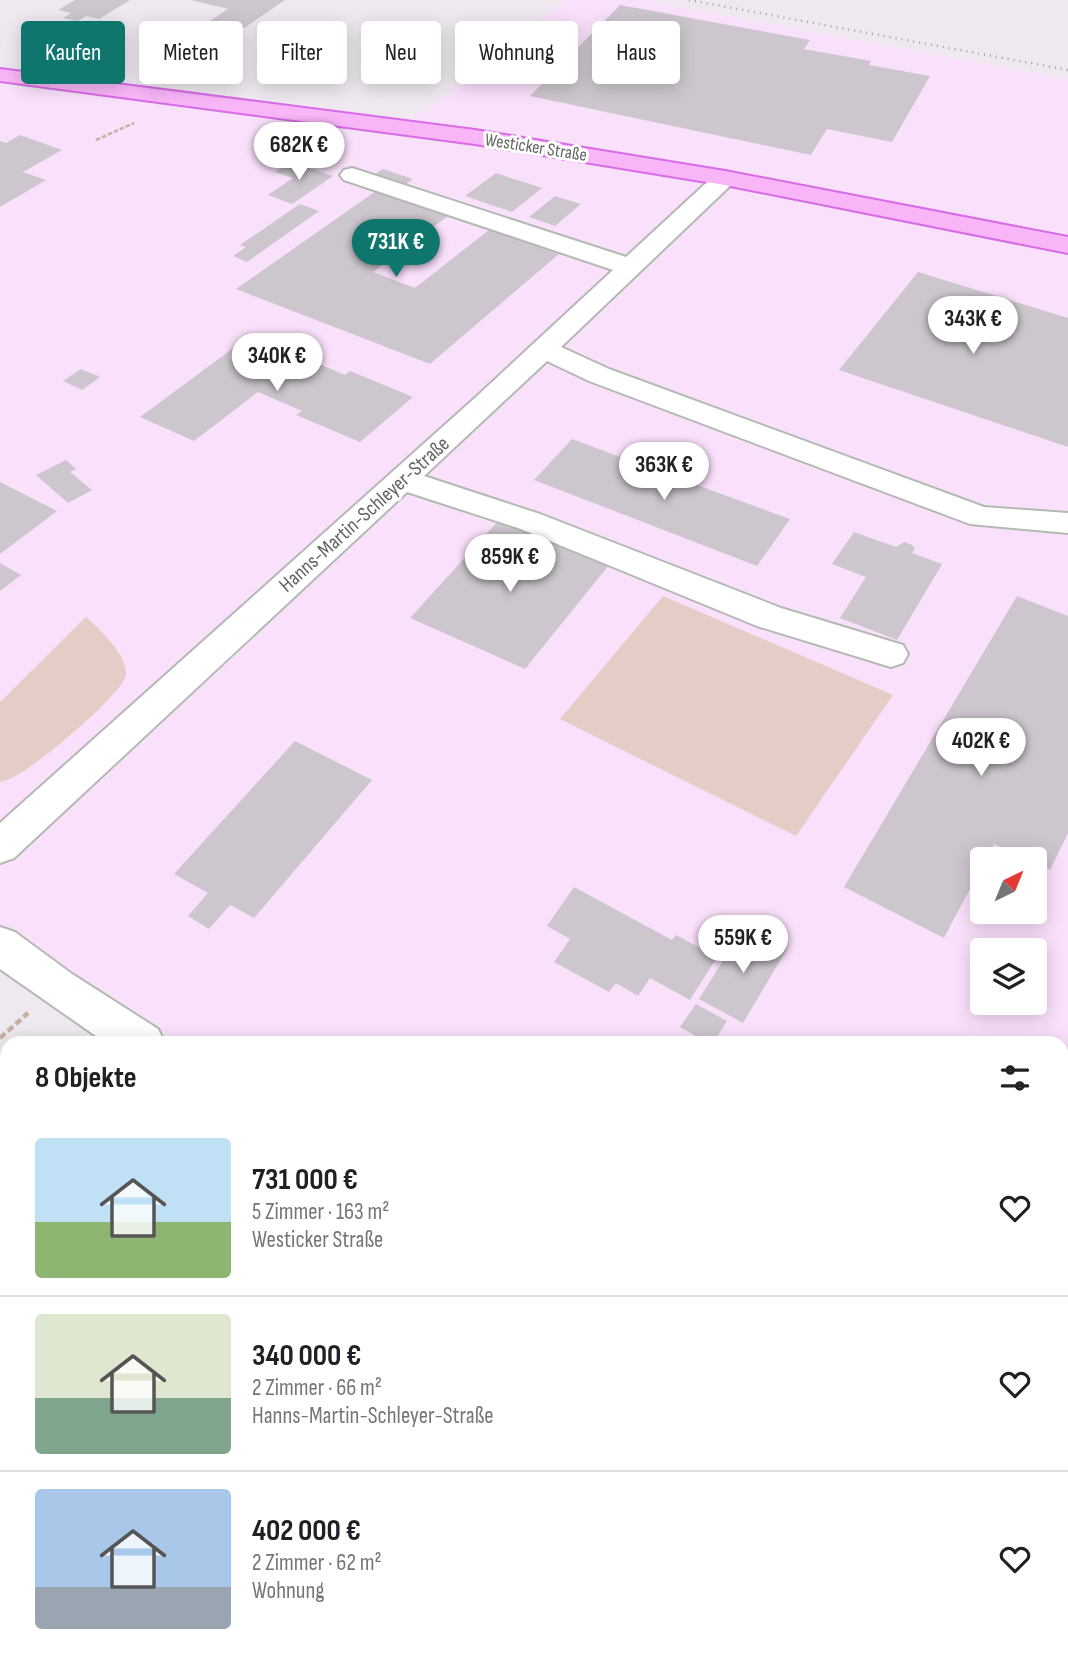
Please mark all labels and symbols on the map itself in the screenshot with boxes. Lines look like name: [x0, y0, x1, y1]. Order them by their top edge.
pin: 682K €: [242, 122, 356, 182]
street label: Westicker Straße: [484, 129, 588, 166]
pin: 731K €: [339, 219, 453, 279]
pin: 343K €: [916, 296, 1030, 356]
pin: 340K €: [220, 334, 334, 393]
street label: Hanns-Martin-Schleyer-Straße: [274, 431, 455, 597]
pin: 363K €: [607, 442, 721, 502]
pin: 859K €: [453, 534, 567, 594]
pin: 402K €: [924, 718, 1038, 778]
north arrow: [970, 847, 1046, 924]
pin: 559K €: [686, 916, 800, 975]

